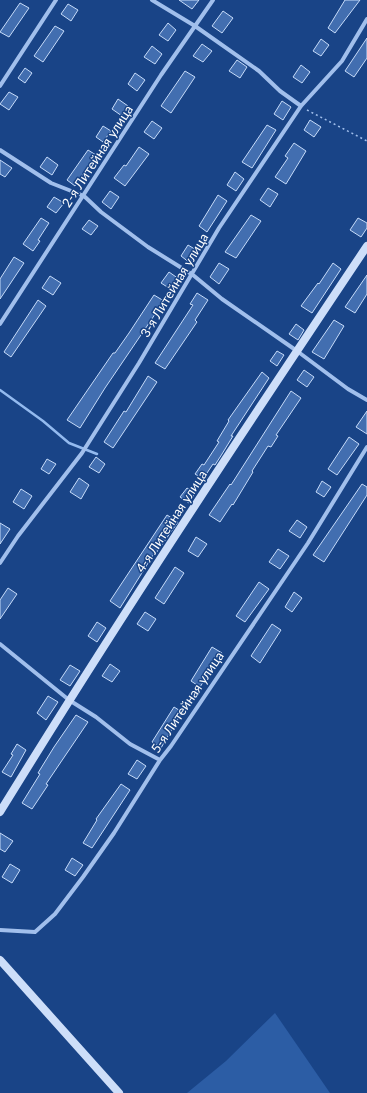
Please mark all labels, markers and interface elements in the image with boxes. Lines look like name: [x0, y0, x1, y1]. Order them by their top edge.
street label: 2-я Литейная улица: [58, 102, 136, 210]
street label: 3-я Литейная улица: [137, 230, 211, 340]
street label: 4-я Литейная улица: [132, 467, 210, 575]
street label: 5-я Литейная улица: [147, 648, 227, 756]

